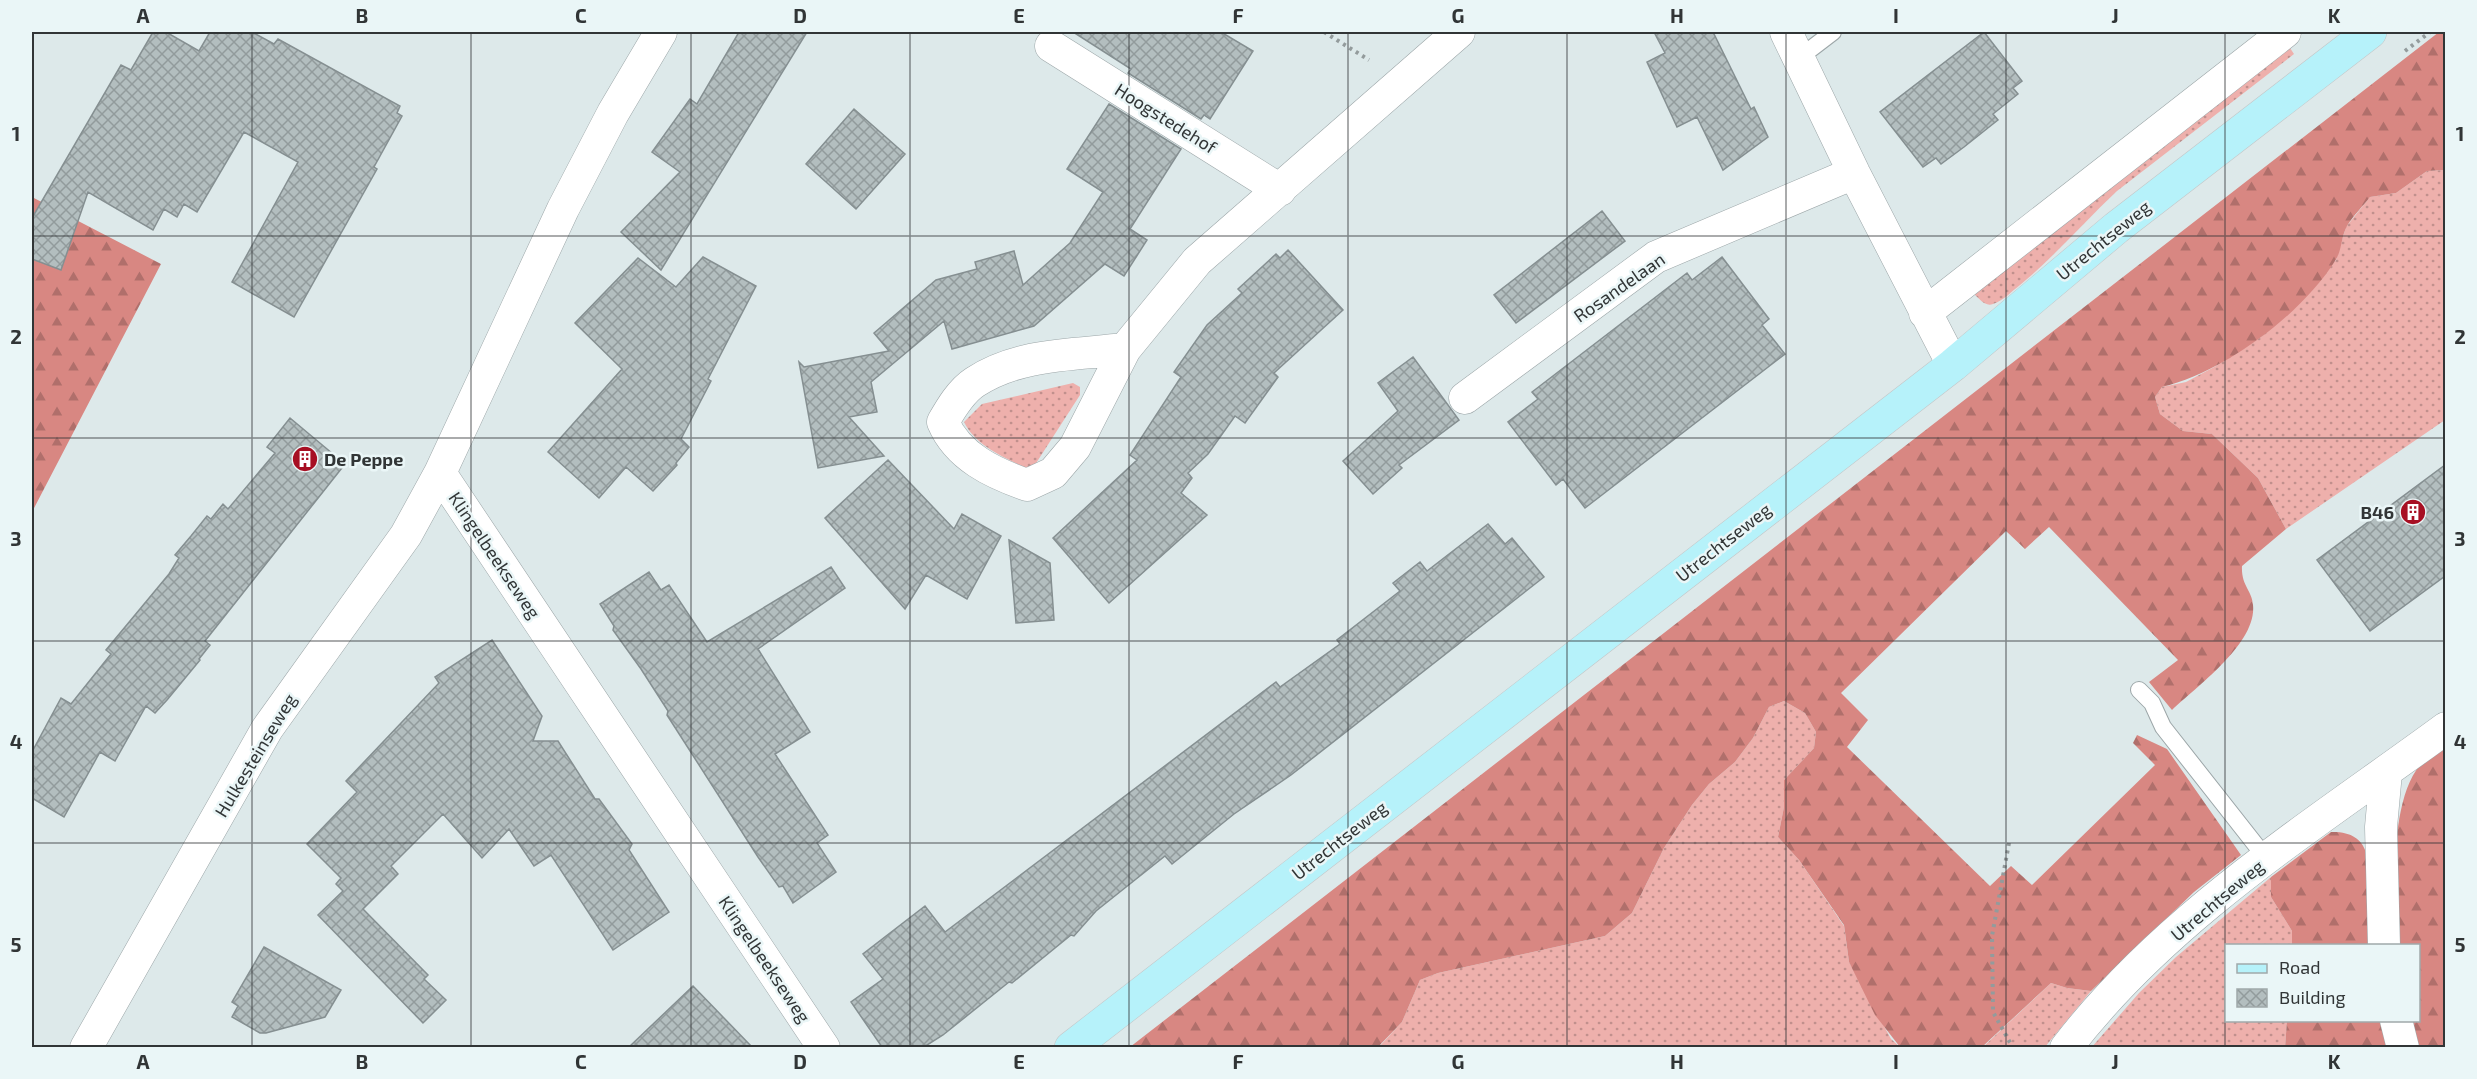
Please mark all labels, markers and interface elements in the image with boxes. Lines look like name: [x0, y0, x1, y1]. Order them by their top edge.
text: A: [136, 3, 150, 27]
text: B: [356, 3, 368, 27]
text: C: [575, 3, 587, 27]
text: D: [793, 3, 807, 27]
text: E: [1013, 3, 1025, 27]
text: F: [1232, 3, 1244, 27]
text: G: [1452, 3, 1464, 27]
text: H: [1670, 3, 1684, 27]
text: I: [1893, 3, 1899, 27]
text: J: [2111, 3, 2119, 27]
text: K: [2328, 3, 2341, 27]
street label: Hoogstedehof: [1111, 78, 1222, 159]
text: 1: [12, 121, 20, 145]
text: 1: [2456, 121, 2464, 145]
street label: Utrechtseweg: [2051, 195, 2155, 285]
street label: Rosandelaan: [1569, 248, 1669, 326]
text: 2: [10, 324, 22, 348]
text: 2: [2454, 324, 2466, 348]
building icon: De Peppe: [290, 444, 320, 474]
place label: De Peppe: [324, 448, 403, 470]
street label: Klingelbeekseweg: [445, 488, 545, 622]
building icon: B46: [2398, 497, 2428, 527]
street label: Utrechtseweg: [1671, 498, 1775, 586]
place label: B46: [2360, 501, 2394, 523]
text: 3: [10, 526, 22, 550]
text: 3: [2454, 526, 2466, 550]
street label: Hulkesteinseweg: [209, 689, 301, 821]
text: 4: [10, 729, 23, 753]
text: 4: [2454, 729, 2467, 753]
street label: Utrechtseweg: [1287, 796, 1391, 884]
street label: Utrechtseweg: [2166, 855, 2268, 945]
street label: Klingelbeekseweg: [715, 892, 815, 1026]
text: 5: [10, 932, 22, 956]
text: 5: [2454, 932, 2466, 956]
legend: [2225, 944, 2420, 1022]
text: Road: [2279, 956, 2320, 978]
text: Building: [2279, 986, 2346, 1008]
text: A: [136, 1049, 150, 1073]
text: B: [356, 1049, 368, 1073]
text: C: [575, 1049, 587, 1073]
text: D: [793, 1049, 807, 1073]
text: E: [1013, 1049, 1025, 1073]
text: F: [1232, 1049, 1244, 1073]
text: G: [1452, 1049, 1464, 1073]
text: H: [1670, 1049, 1684, 1073]
text: I: [1893, 1049, 1899, 1073]
text: J: [2111, 1049, 2119, 1073]
text: K: [2328, 1049, 2341, 1073]

